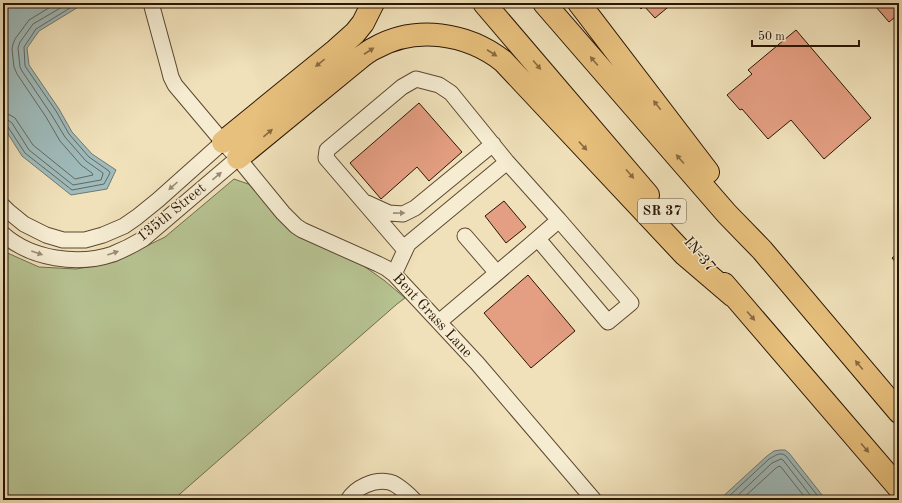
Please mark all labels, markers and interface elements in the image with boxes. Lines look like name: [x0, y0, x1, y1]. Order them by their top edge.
scale bar: [752, 22, 859, 48]
text: 50 m: [758, 30, 785, 43]
one-way arrow: [363, 48, 375, 55]
one-way arrow: [486, 50, 498, 57]
one-way arrow: [590, 56, 599, 66]
one-way arrow: [315, 58, 326, 67]
one-way arrow: [532, 59, 541, 70]
one-way arrow: [653, 100, 662, 111]
one-way arrow: [263, 129, 274, 138]
one-way arrow: [578, 141, 588, 151]
one-way arrow: [675, 154, 684, 165]
one-way arrow: [626, 169, 635, 179]
one-way arrow: [211, 172, 222, 181]
street label: 135th Street: [135, 181, 209, 245]
one-way arrow: [168, 182, 178, 191]
road number: SR 37: [638, 199, 686, 223]
one-way arrow: [393, 210, 406, 216]
street label: IN-37: [680, 235, 718, 275]
one-way arrow: [31, 250, 43, 256]
one-way arrow: [107, 250, 119, 256]
street label: Bent Grass Lane: [389, 271, 475, 361]
one-way arrow: [746, 311, 755, 321]
one-way arrow: [855, 360, 864, 370]
one-way arrow: [860, 443, 869, 454]

